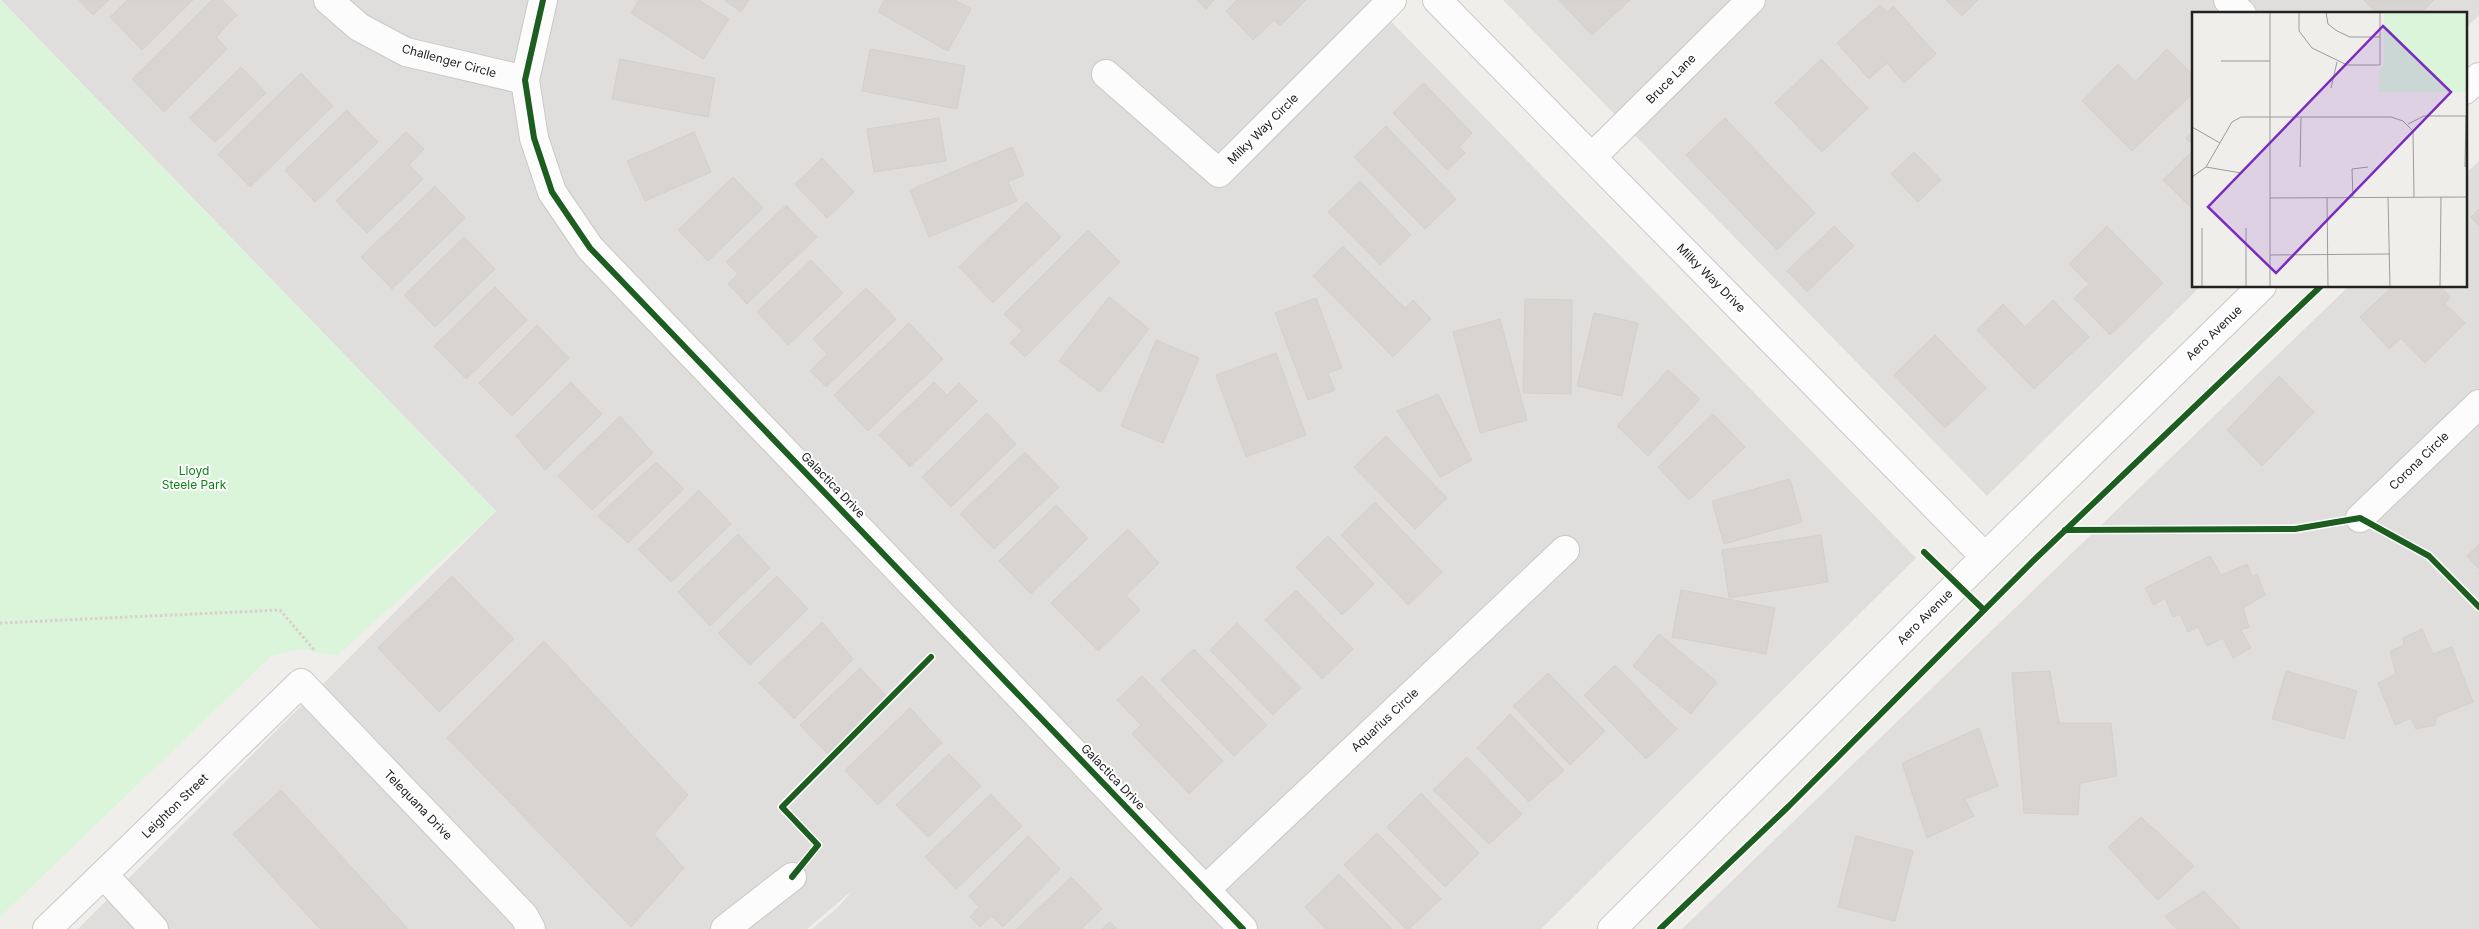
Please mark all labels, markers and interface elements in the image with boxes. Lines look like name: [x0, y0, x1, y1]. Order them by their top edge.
inset map: [2192, 12, 2466, 288]
street label: Challenger Circle: [400, 41, 498, 80]
street label: Bruce Lane: [1643, 51, 1699, 107]
street label: Milky Way Circle: [1224, 90, 1301, 167]
street label: Milky Way Drive: [1674, 240, 1749, 315]
street label: Aero Avenue: [2182, 302, 2245, 363]
street label: Corona Circle: [2386, 428, 2452, 493]
street label: Galactica Drive: [798, 449, 869, 521]
park label: Lloyd Steele Park: [162, 463, 227, 492]
street label: Aero Avenue: [1894, 586, 1956, 648]
street label: Aquarius Circle: [1348, 685, 1421, 755]
street label: Galactica Drive: [1078, 741, 1149, 813]
street label: Telequana Drive: [381, 766, 456, 843]
street label: Leighton Street: [138, 770, 211, 841]

